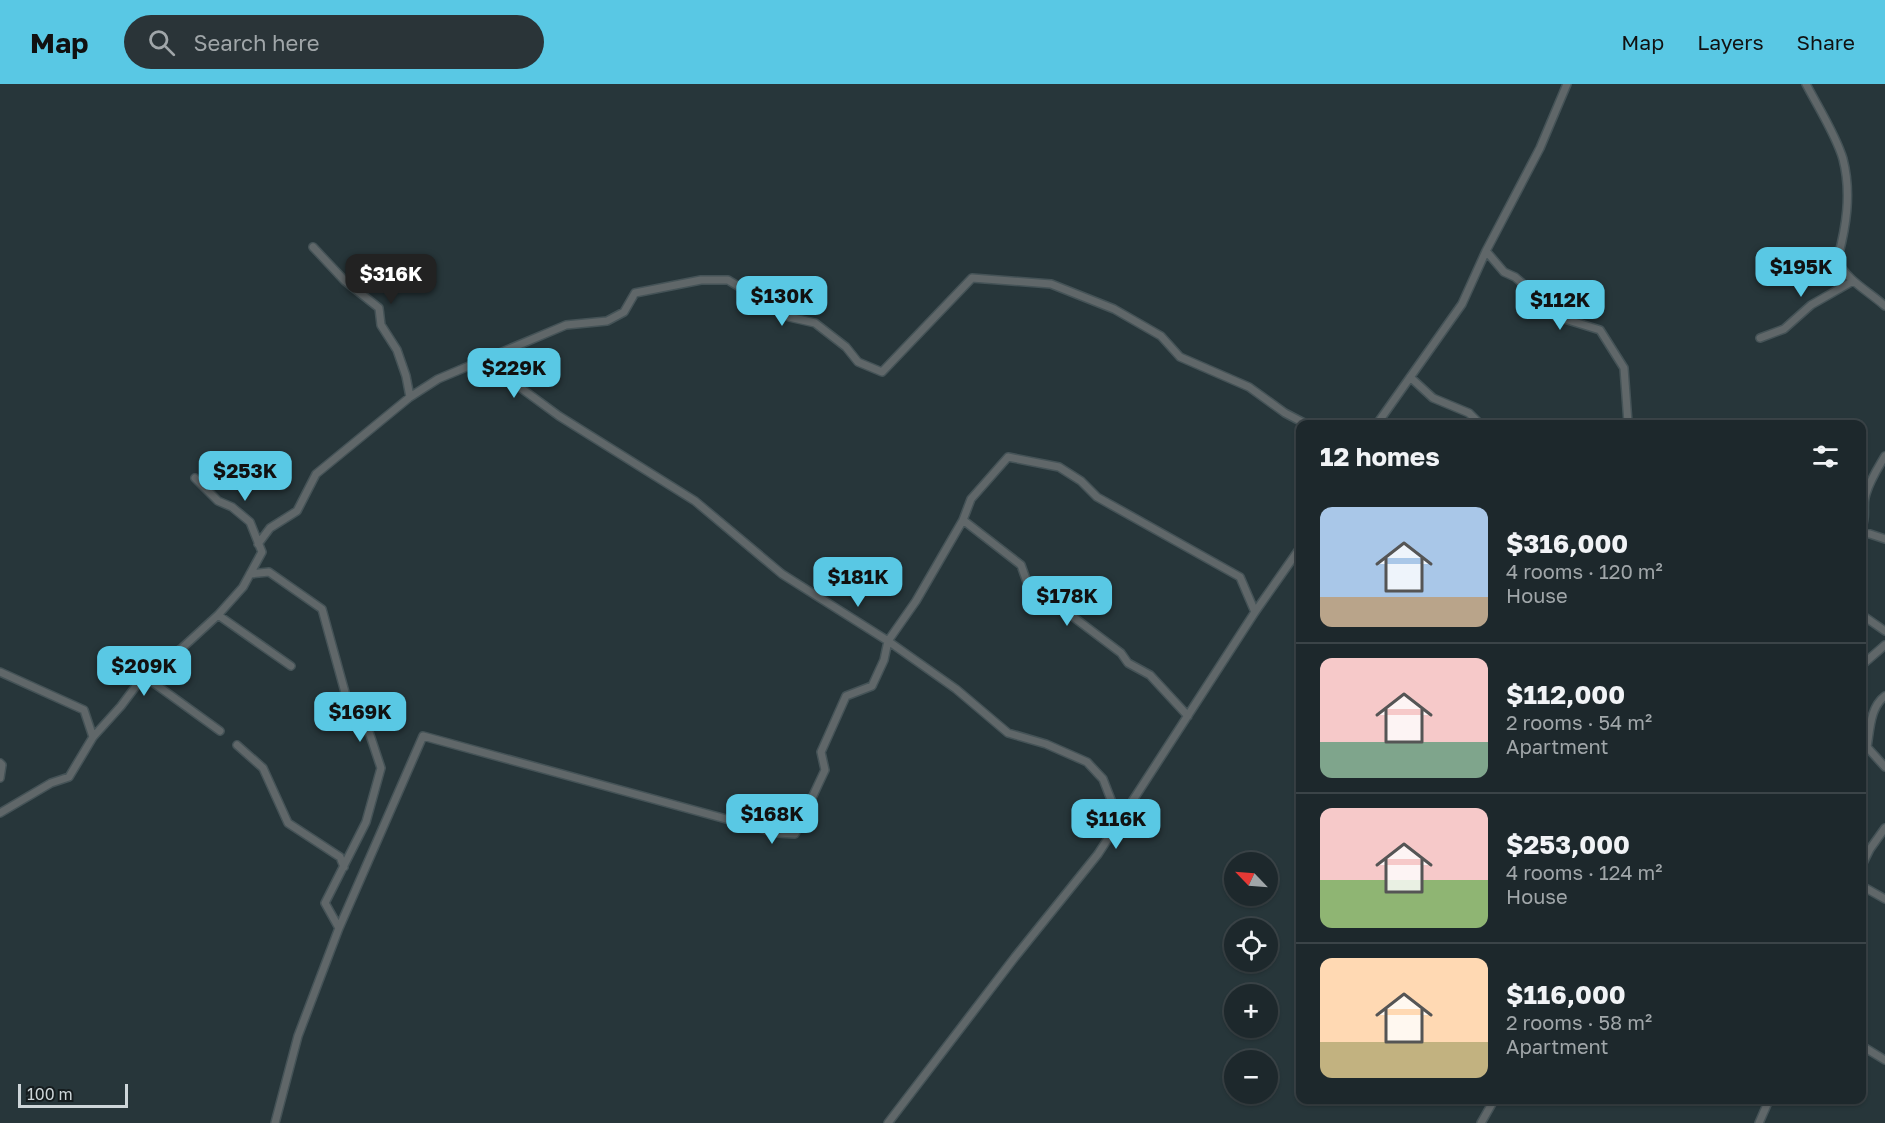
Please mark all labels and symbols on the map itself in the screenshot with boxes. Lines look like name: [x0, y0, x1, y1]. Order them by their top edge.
pin: $195K: [1759, 247, 1843, 298]
pin: $316K: [349, 254, 433, 305]
pin: $130K: [740, 276, 824, 327]
pin: $112K: [1518, 280, 1602, 331]
pin: $229K: [472, 348, 556, 399]
pin: $253K: [203, 451, 287, 502]
pin: $181K: [816, 557, 900, 608]
pin: $178K: [1025, 576, 1109, 627]
pin: $209K: [102, 646, 186, 697]
pin: $169K: [318, 692, 402, 743]
pin: $168K: [730, 794, 814, 845]
pin: $116K: [1074, 799, 1158, 850]
north arrow: [1224, 852, 1278, 906]
scale bar: [18, 1081, 128, 1108]

